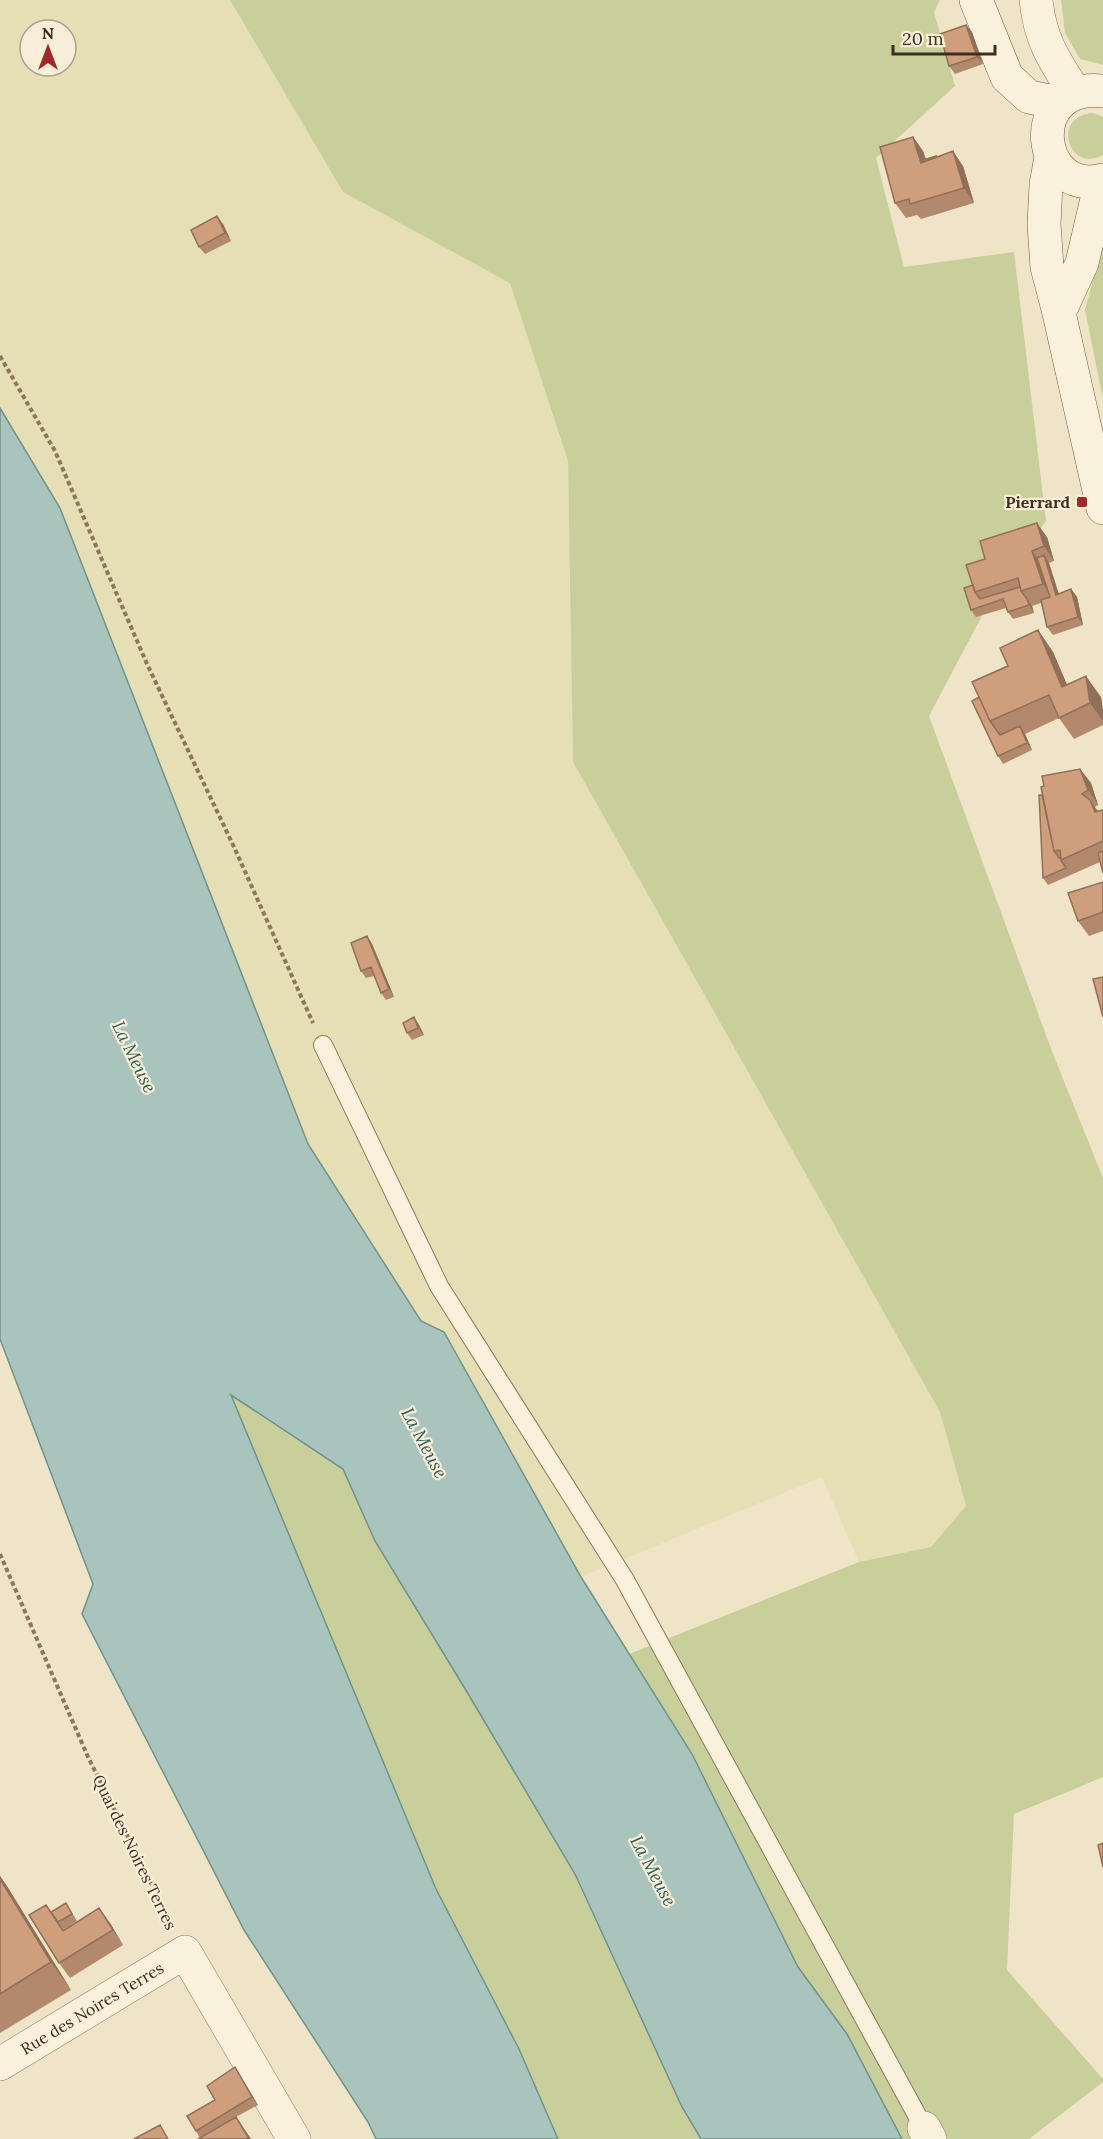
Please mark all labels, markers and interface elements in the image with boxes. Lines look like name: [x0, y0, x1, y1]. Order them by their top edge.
north arrow: [18, 18, 78, 78]
scale bar: [893, 18, 995, 56]
text: N: [42, 23, 54, 43]
text: 20 m: [902, 27, 944, 50]
place label: Pierrard: [1005, 492, 1070, 512]
marker: Pierrard: [1075, 495, 1089, 509]
water label: La Meuse: [107, 1017, 162, 1096]
water label: La Meuse: [396, 1403, 453, 1482]
street label: Quai des Noires Terres: [89, 1771, 181, 1933]
water label: La Meuse: [625, 1831, 682, 1910]
street label: Rue des Noires Terres: [17, 1957, 167, 2059]

